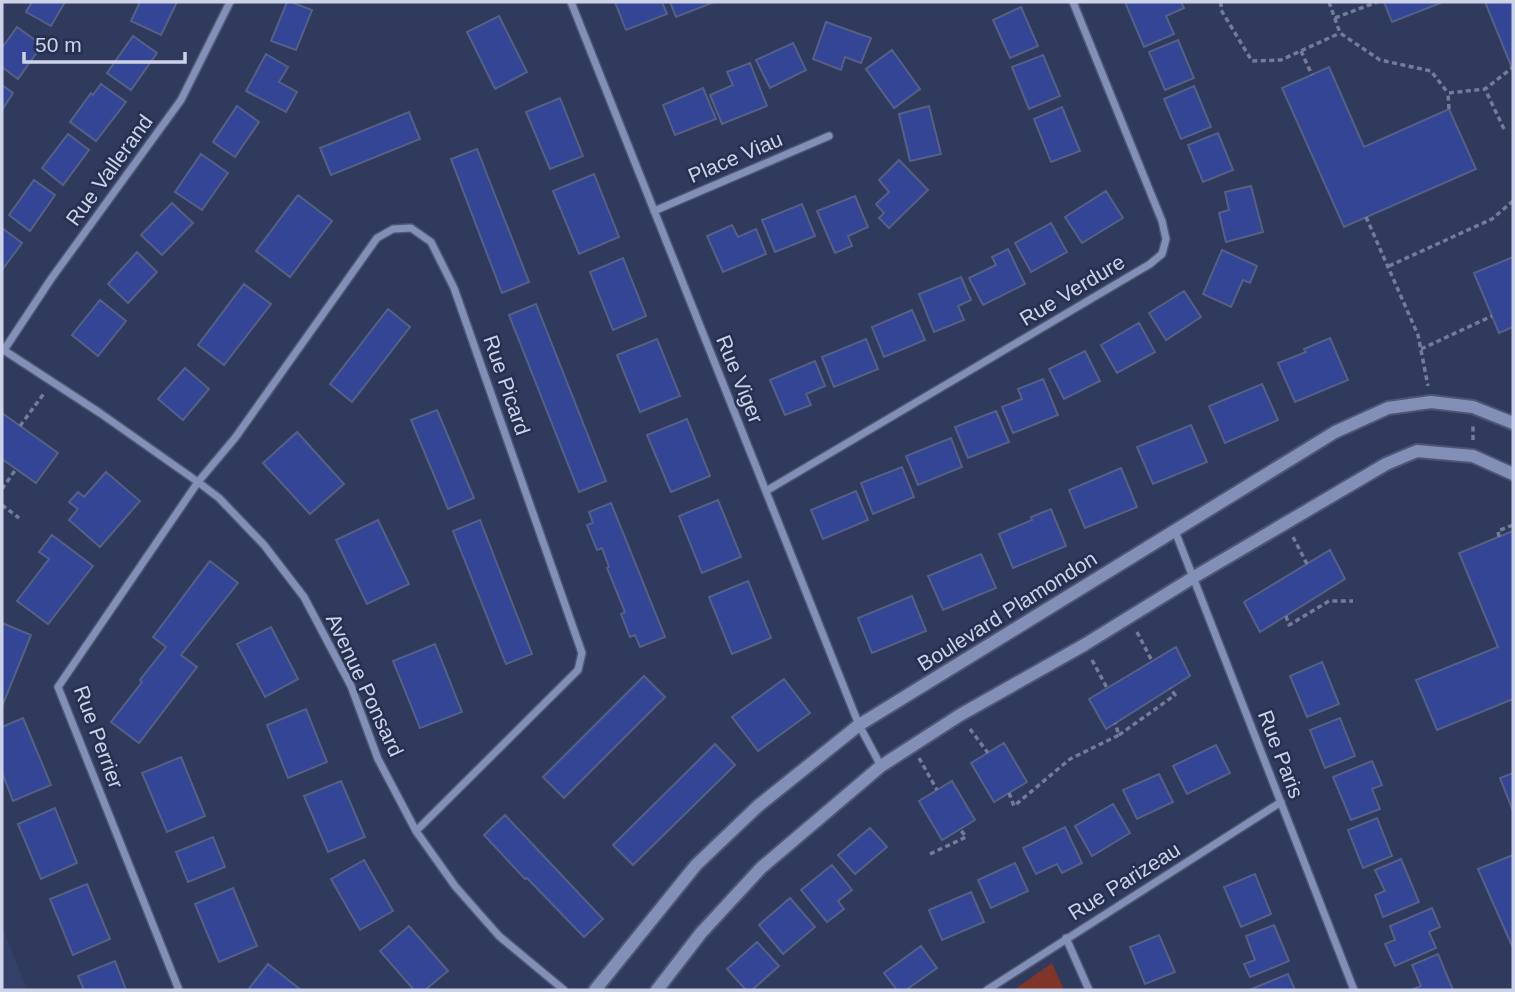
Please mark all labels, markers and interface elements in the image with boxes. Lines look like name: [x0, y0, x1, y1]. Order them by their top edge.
scale bar: [24, 21, 186, 65]
text: 50 m: [35, 33, 82, 56]
street label: Rue Vallerand: [61, 110, 157, 230]
street label: Place Viau: [684, 127, 786, 187]
street label: Rue Verdure: [1016, 250, 1128, 330]
street label: Rue Picard: [479, 332, 535, 438]
street label: Rue Viger: [712, 332, 768, 426]
street label: Boulevard Plamondon: [913, 546, 1101, 676]
street label: Avenue Ponsard: [322, 610, 408, 760]
street label: Rue Perrier: [70, 683, 128, 791]
street label: Rue Paris: [1254, 707, 1308, 801]
street label: Rue Parizeau: [1064, 838, 1184, 924]

